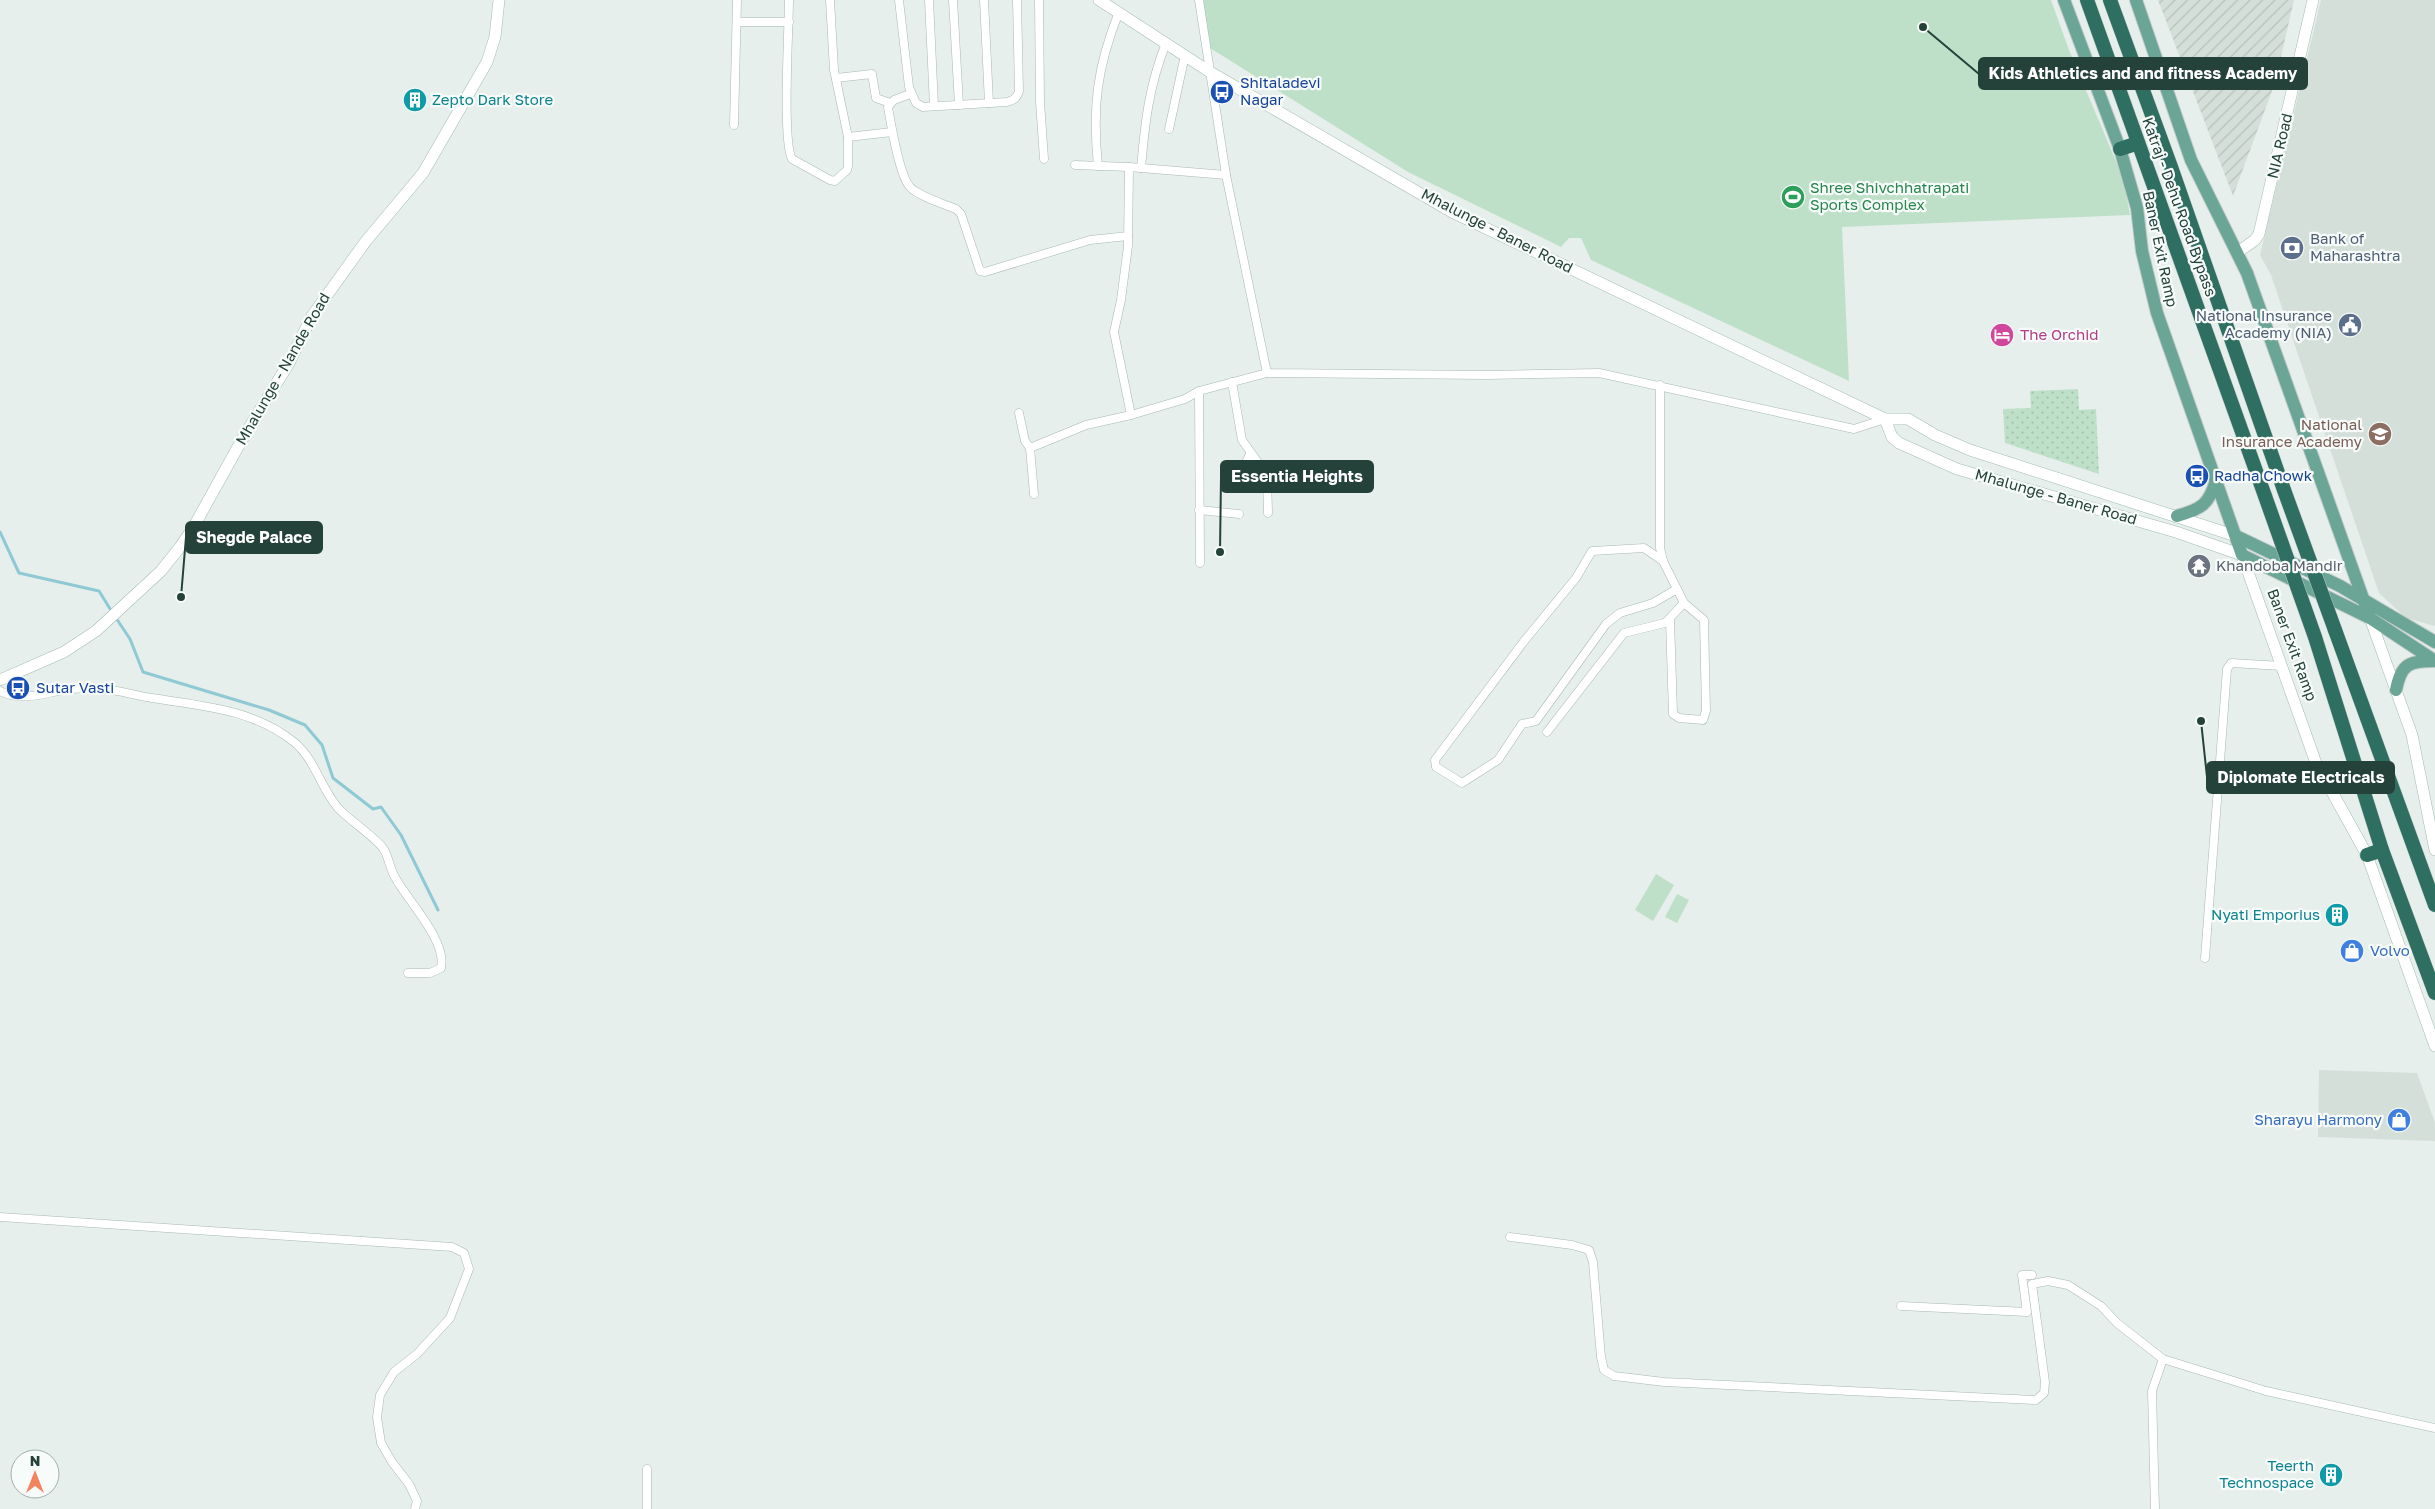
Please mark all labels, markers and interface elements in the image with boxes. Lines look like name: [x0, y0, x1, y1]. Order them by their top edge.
callout: Kids Athletics and and fitness Academy: [1979, 58, 2307, 89]
text: Kids Athletics and and fitness Academy: [1989, 63, 2298, 83]
place label: Shitaladevi Nagar: [1240, 73, 1321, 108]
bus stop icon: Shitaladevi Nagar: [1209, 79, 1235, 105]
building icon: Zepto Dark Store: [402, 87, 428, 113]
place label: Zepto Dark Store: [432, 90, 553, 108]
street label: NIA Road: [2263, 111, 2295, 180]
street label: Katraj - Dehu Road Bypass: [2139, 115, 2221, 299]
place label: Shree Shivchhatrapati Sports Complex: [1810, 178, 1969, 213]
street label: Mhalunge - Baner Road: [1419, 184, 1576, 276]
sports icon: Shree Shivchhatrapati Sports Complex: [1780, 184, 1806, 210]
street label: Baner Exit Ramp: [2140, 189, 2182, 308]
place label: Bank of Maharashtra: [2310, 229, 2400, 264]
bank icon: Bank of Maharashtra: [2279, 235, 2305, 261]
street label: Mhalunge - Nande Road: [231, 289, 333, 448]
place label: National Insurance Academy (NIA): [2196, 306, 2332, 341]
public building icon: National Insurance Academy (NIA): [2337, 312, 2363, 338]
hotel icon: The Orchid: [1989, 322, 2015, 348]
place label: The Orchid: [2020, 325, 2098, 343]
place label: National Insurance Academy: [2221, 415, 2363, 450]
school or university icon: National Insurance Academy: [2367, 421, 2393, 447]
callout: Essentia Heights: [1221, 461, 1373, 492]
bus stop icon: Radha Chowk: [2184, 463, 2210, 489]
street label: Mhalunge - Baner Road: [1973, 464, 2139, 528]
text: Essentia Heights: [1231, 466, 1363, 486]
place label: Radha Chowk: [2214, 466, 2313, 484]
callout: Shegde Palace: [186, 522, 322, 553]
text: Shegde Palace: [196, 527, 312, 547]
temple icon: Khandoba Mandir: [2186, 553, 2212, 579]
place label: Khandoba Mandir: [2216, 556, 2343, 574]
street label: Baner Exit Ramp: [2264, 586, 2322, 703]
bus stop icon: Sutar Vasti: [5, 675, 31, 701]
place label: Sutar Vasti: [36, 678, 114, 696]
callout: Diplomate Electricals: [2207, 762, 2394, 793]
text: Diplomate Electricals: [2217, 767, 2385, 787]
building icon: Nyati Emporius: [2324, 902, 2350, 928]
place label: Nyati Emporius: [2211, 905, 2320, 923]
shop icon: Volvo: [2339, 938, 2365, 964]
place label: Volvo: [2370, 941, 2410, 959]
shop icon: Sharayu Harmony: [2386, 1107, 2412, 1133]
place label: Sharayu Harmony: [2254, 1110, 2383, 1128]
north arrow: [10, 1449, 60, 1499]
text: N: [30, 1452, 40, 1469]
place label: Teerth Technospace: [2219, 1456, 2314, 1491]
building icon: Teerth Technospace: [2318, 1462, 2344, 1488]

